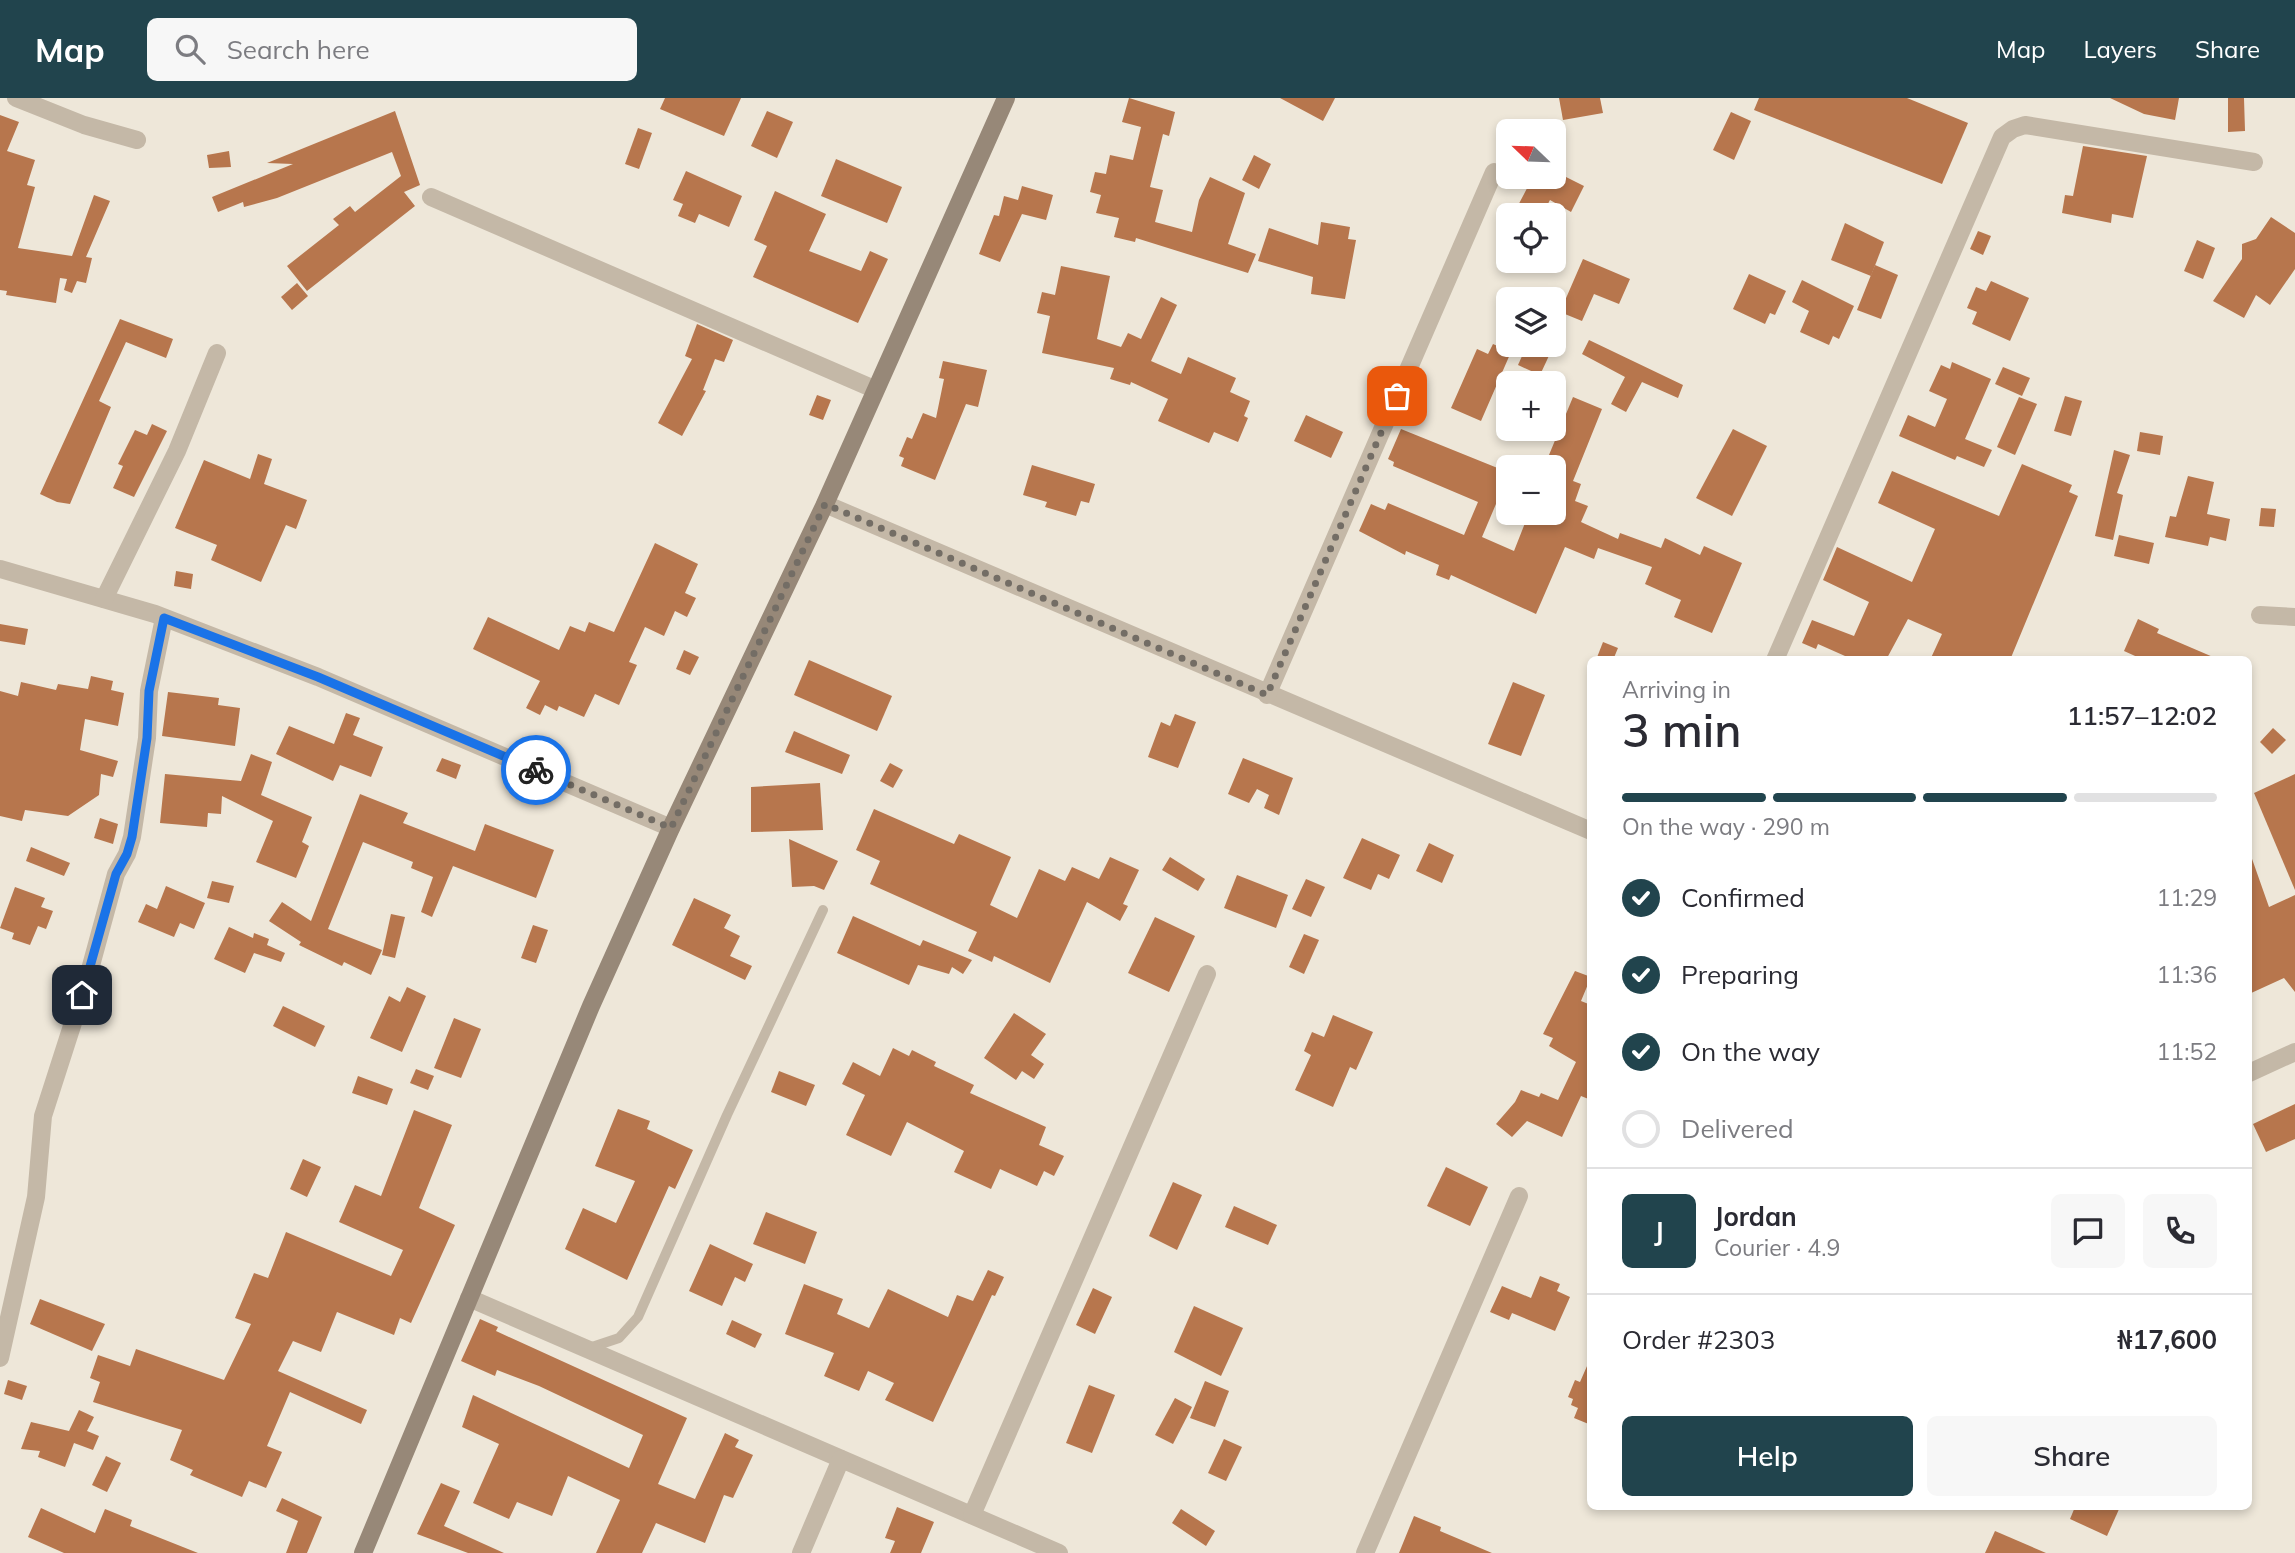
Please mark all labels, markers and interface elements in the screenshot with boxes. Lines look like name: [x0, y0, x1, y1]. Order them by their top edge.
search box: [147, 18, 637, 81]
text: Map: [35, 29, 105, 70]
icon: search: [171, 30, 209, 68]
text: Search here: [227, 33, 370, 66]
text: Map: [1996, 34, 2045, 64]
text: Layers: [2083, 34, 2157, 64]
text: Share: [2195, 34, 2260, 64]
north arrow: [1496, 119, 1566, 189]
map controls: [1496, 119, 1566, 525]
button: locate: [1496, 203, 1566, 273]
button: layers: [1496, 287, 1566, 357]
pin: [1367, 366, 1427, 426]
button: +: [1496, 371, 1566, 441]
icon: bag: [1378, 377, 1416, 415]
button: −: [1496, 455, 1566, 525]
text: Arriving in: [1622, 675, 1731, 704]
text: 11:57–12:02: [2067, 699, 2217, 732]
text: 3 min: [1622, 701, 1741, 759]
courier: [501, 735, 571, 805]
icon: bike: [517, 751, 555, 789]
text: On the way · 290 m: [1622, 812, 1830, 841]
icon: check: [1622, 879, 1660, 917]
text: Confirmed: [1681, 881, 1805, 914]
text: 11:29: [2157, 883, 2217, 912]
icon: check: [1622, 956, 1660, 994]
text: Preparing: [1681, 958, 1799, 991]
text: 11:36: [2157, 960, 2217, 989]
pin: [52, 965, 112, 1025]
icon: home: [63, 976, 101, 1014]
icon: check: [1622, 1033, 1660, 1071]
text: On the way: [1681, 1035, 1820, 1068]
text: 11:52: [2157, 1037, 2217, 1066]
text: Delivered: [1681, 1112, 1794, 1145]
button: chat: [2051, 1194, 2125, 1268]
button: phone: [2143, 1194, 2217, 1268]
text: Jordan: [1714, 1200, 1797, 1233]
text: J: [1654, 1215, 1664, 1248]
text: Courier · 4.9: [1714, 1233, 1840, 1262]
text: Order #2303: [1622, 1323, 1775, 1356]
text: ₦17,600: [2117, 1323, 2217, 1356]
button: Help: [1622, 1416, 1913, 1496]
button: Share: [1927, 1416, 2217, 1496]

